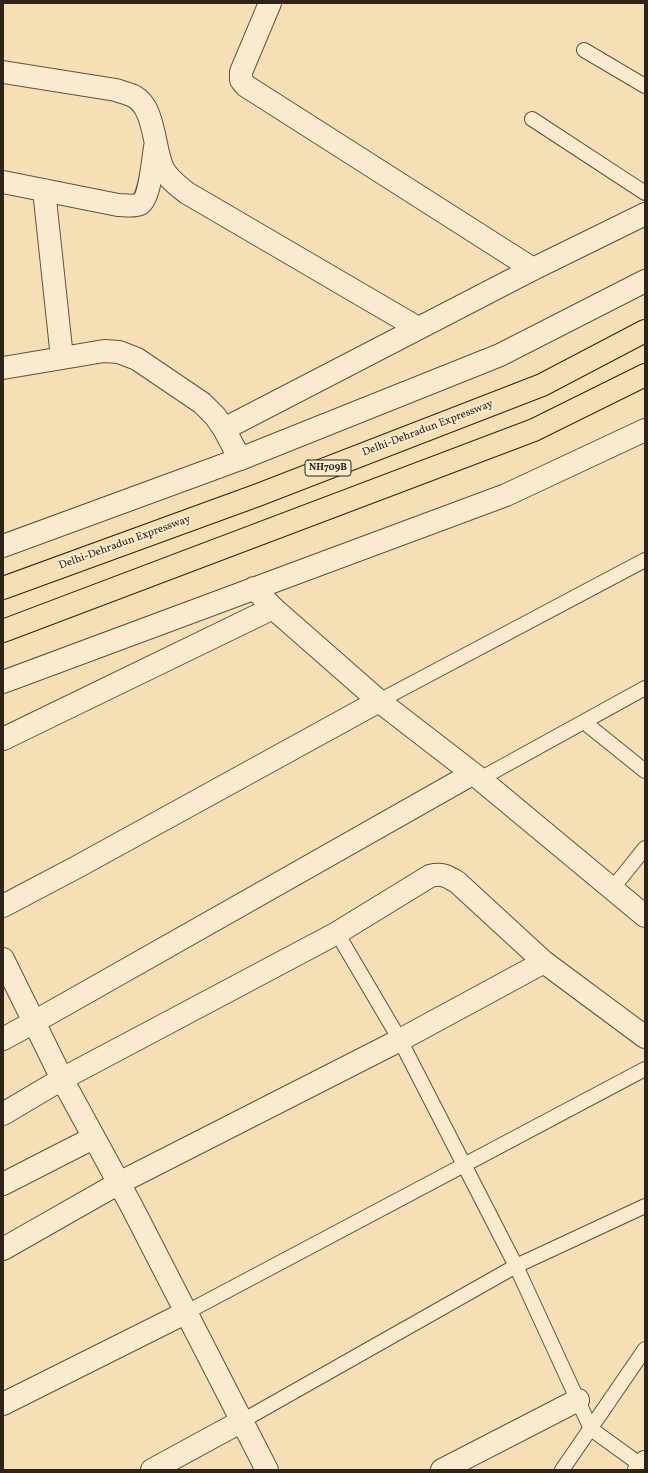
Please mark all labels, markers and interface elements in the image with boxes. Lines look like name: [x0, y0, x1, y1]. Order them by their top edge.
street label: Delhi-Dehradun Expressway: [361, 398, 495, 460]
road number: NH709B: [305, 460, 351, 476]
street label: Delhi-Dehradun Expressway: [57, 513, 193, 573]

